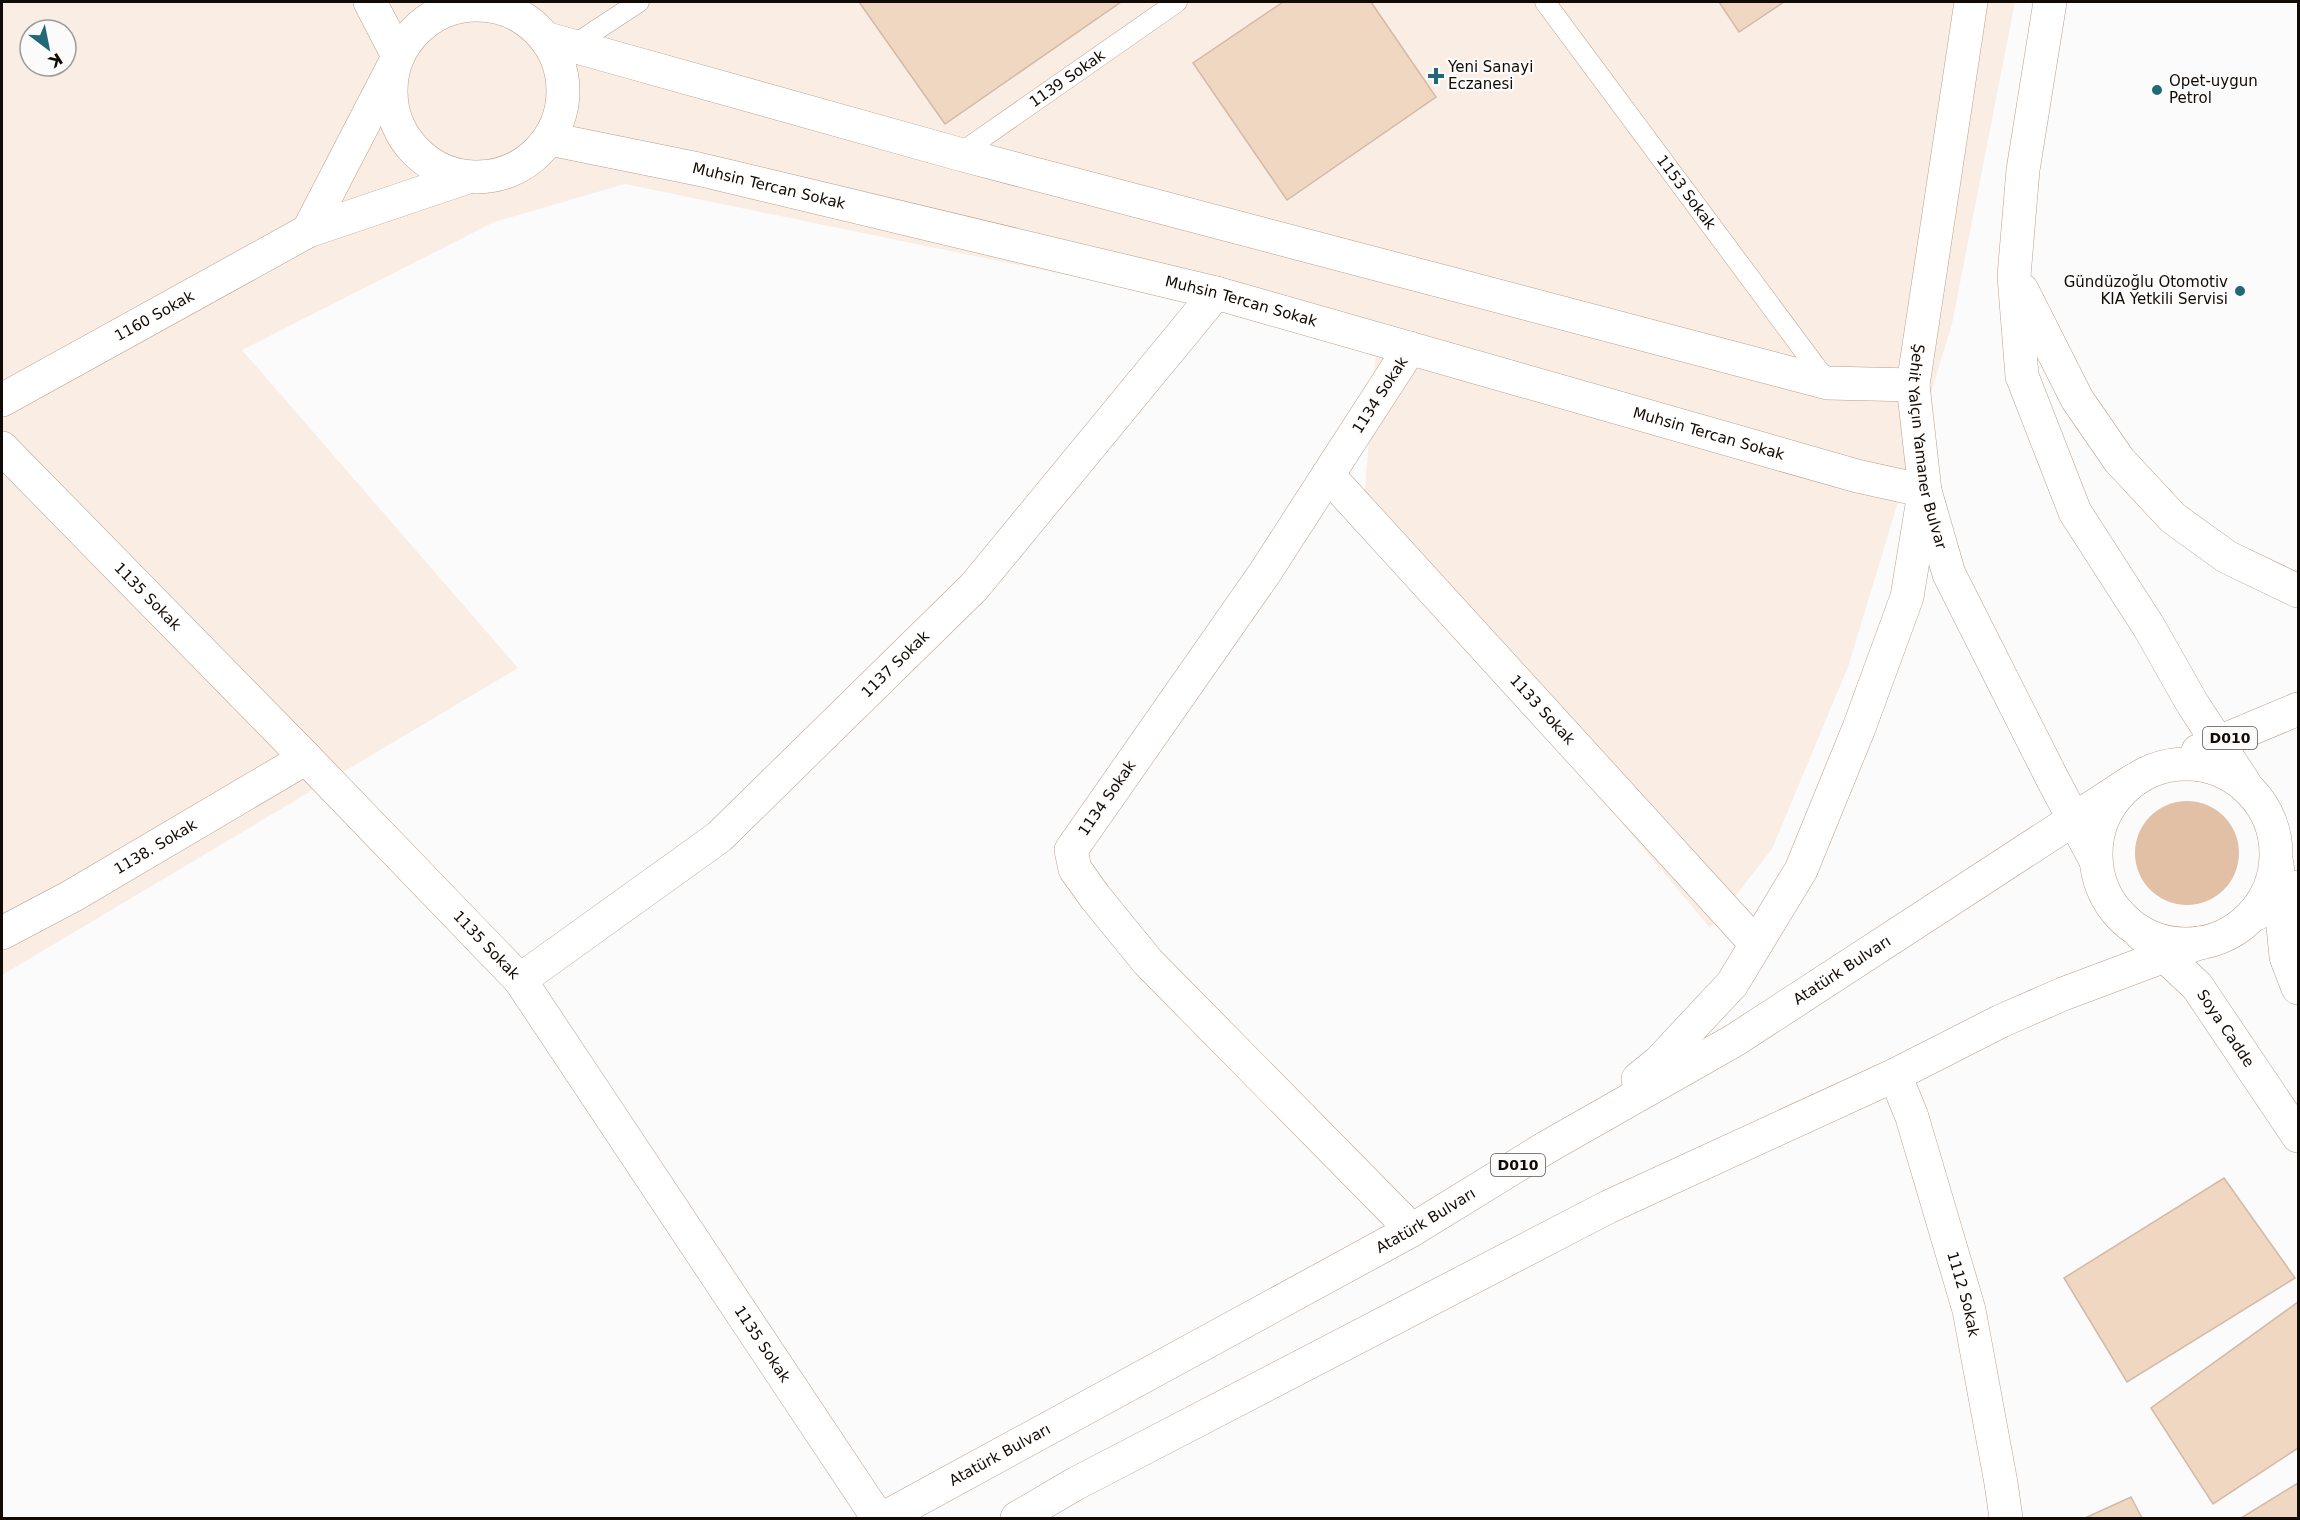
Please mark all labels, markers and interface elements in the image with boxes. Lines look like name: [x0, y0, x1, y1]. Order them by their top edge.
north arrow: [18, 18, 78, 78]
street label: 1139 Sokak: [1026, 46, 1109, 111]
text: K: [45, 49, 66, 72]
place label: Yeni Sanayi Eczanesi: [1447, 58, 1533, 93]
marker: Yeni Sanayi Eczanesi: [1429, 69, 1443, 83]
place label: Opet-uygun Petrol: [2169, 72, 2258, 107]
marker: Opet-uygun Petrol: [2150, 83, 2164, 97]
street label: 1153 Sokak: [1653, 152, 1720, 233]
street label: Muhsin Tercan Sokak: [691, 159, 848, 213]
street label: Muhsin Tercan Sokak: [1163, 272, 1319, 330]
place label: Gündüzoğlu Otomotiv KIA Yetkili Servisi: [2064, 273, 2228, 308]
marker: Gündüzoğlu Otomotiv KIA Yetkili Servisi: [2233, 284, 2247, 298]
street label: 1160 Sokak: [111, 287, 197, 345]
street label: Şehit Yalçın Yamaner Bulvar: [1904, 343, 1951, 552]
street label: 1134 Sokak: [1349, 353, 1412, 437]
street label: Muhsin Tercan Sokak: [1631, 403, 1787, 464]
street label: 1135 Sokak: [110, 559, 185, 634]
street label: 1137 Sokak: [858, 627, 933, 701]
street label: 1133 Sokak: [1506, 671, 1579, 749]
road number: D010: [2203, 727, 2257, 749]
street label: 1134 Sokak: [1074, 757, 1140, 839]
street label: 1138. Sokak: [111, 815, 200, 878]
street label: 1135 Sokak: [449, 907, 524, 983]
street label: Atatürk Bulvarı: [1790, 932, 1894, 1009]
street label: Soya Cadde: [2193, 986, 2258, 1071]
road number: D010: [1491, 1154, 1545, 1176]
street label: Atatürk Bulvarı: [1373, 1184, 1479, 1257]
street label: 1112 Sokak: [1943, 1249, 1983, 1339]
street label: 1135 Sokak: [730, 1303, 794, 1386]
street label: Atatürk Bulvarı: [946, 1420, 1054, 1490]

